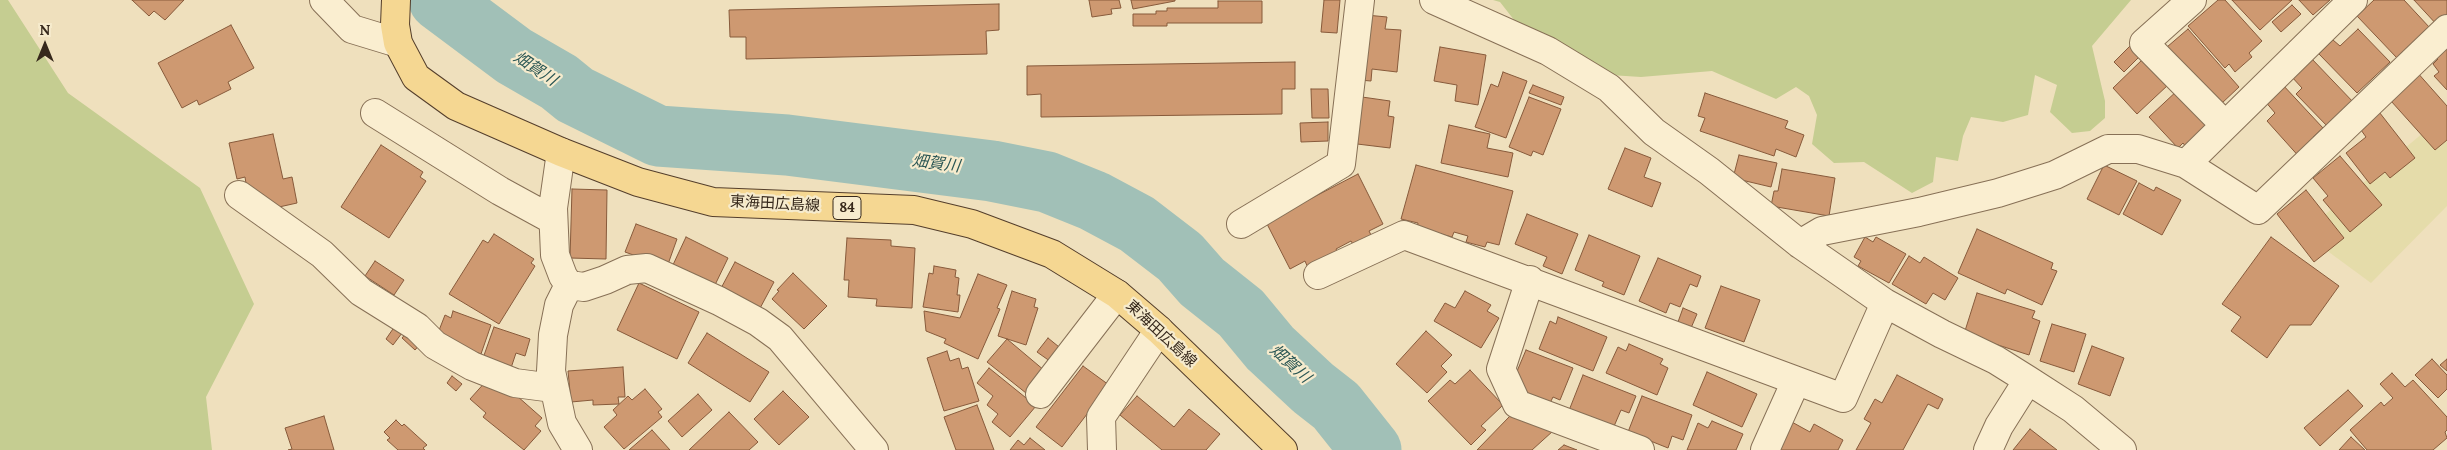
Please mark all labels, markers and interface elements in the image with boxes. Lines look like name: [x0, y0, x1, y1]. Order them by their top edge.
north arrow: [20, 20, 70, 70]
text: N: [40, 21, 50, 39]
water label: 畑賀川: [510, 48, 560, 90]
water label: 畑賀川: [911, 152, 961, 176]
street label: 東海田広島線: [730, 193, 820, 215]
road number: 84: [833, 197, 861, 220]
street label: 東海田広島線: [1122, 297, 1200, 371]
water label: 畑賀川: [1266, 341, 1314, 387]

